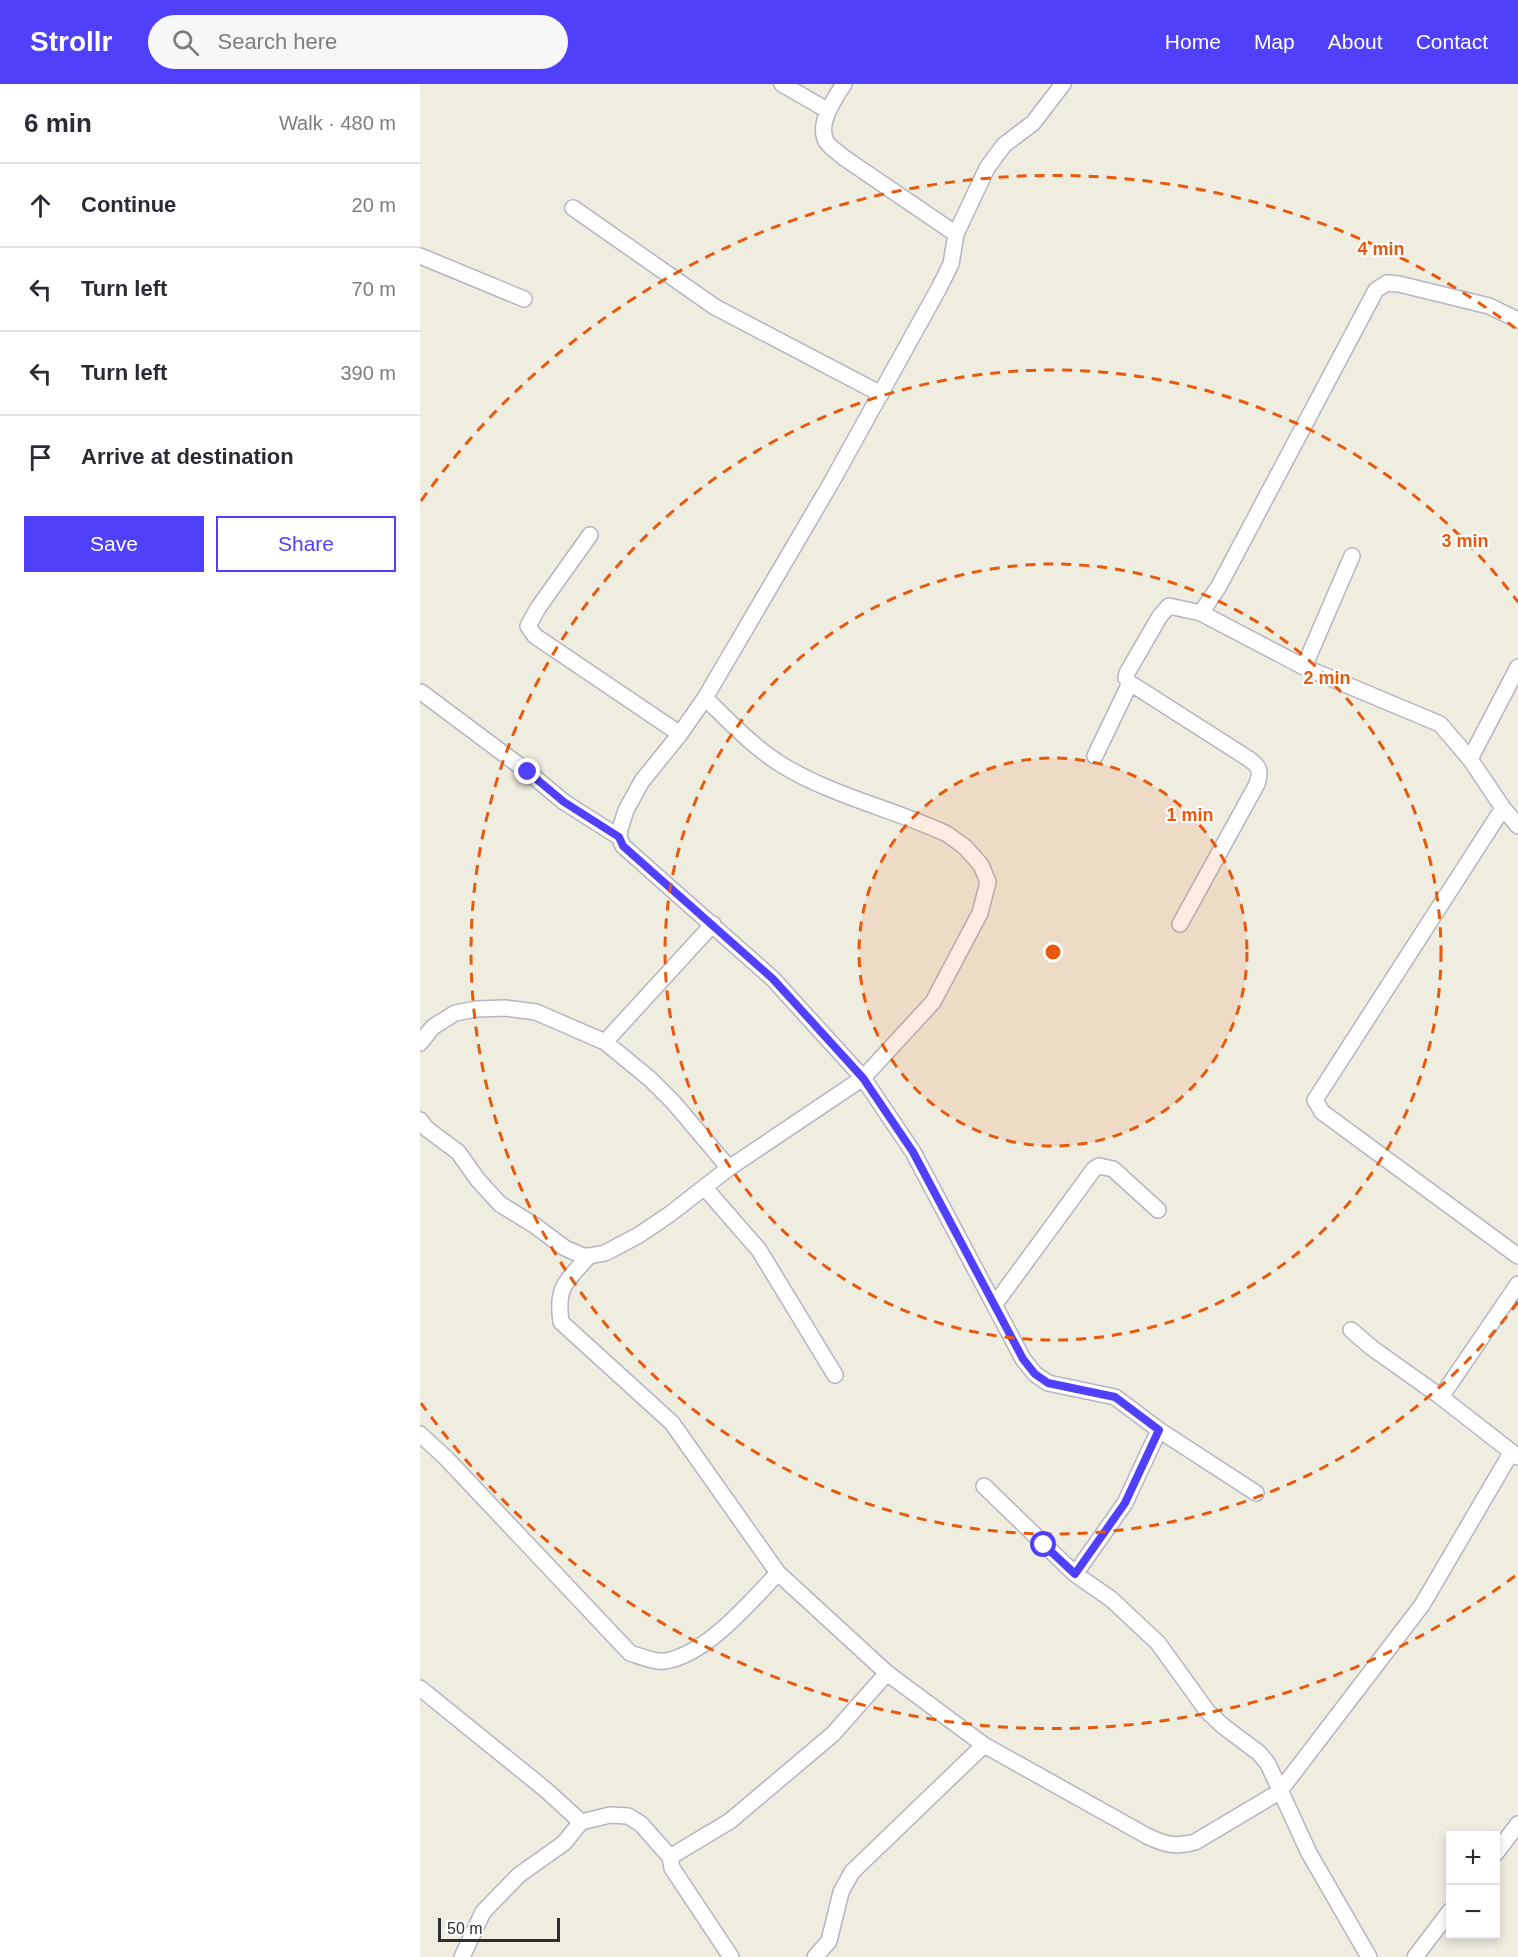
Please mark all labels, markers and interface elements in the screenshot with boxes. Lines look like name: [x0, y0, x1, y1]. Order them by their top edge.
search box: [148, 15, 568, 69]
text: Strollr: [30, 26, 112, 57]
icon: search: [169, 26, 202, 59]
text: Search here: [217, 29, 337, 54]
text: Home: [1165, 30, 1221, 53]
text: Map: [1254, 30, 1295, 53]
text: About: [1328, 30, 1383, 53]
text: Contact: [1416, 30, 1488, 53]
text: 6 min: [24, 108, 92, 138]
text: Walk · 480 m: [279, 112, 396, 134]
icon: ahead: [24, 189, 57, 222]
text: Continue: [81, 192, 176, 217]
text: 20 m: [352, 194, 396, 216]
text: 4 min: [1357, 239, 1405, 259]
icon: left: [24, 273, 57, 306]
text: Turn left: [81, 276, 167, 301]
text: 70 m: [352, 278, 396, 300]
icon: left: [24, 357, 57, 390]
text: Turn left: [81, 360, 167, 385]
text: 390 m: [340, 362, 396, 384]
icon: arrive: [24, 441, 57, 474]
text: Arrive at destination: [81, 444, 294, 469]
button: Save: [24, 516, 204, 572]
button: Share: [216, 516, 396, 572]
text: 3 min: [1441, 531, 1489, 551]
text: 2 min: [1303, 668, 1351, 688]
route end: [514, 758, 540, 784]
text: 1 min: [1166, 805, 1214, 825]
centre of rings: [1043, 942, 1063, 962]
route start: [1030, 1531, 1056, 1557]
map controls: [1446, 1831, 1500, 1939]
button: +: [1446, 1831, 1500, 1885]
button: −: [1446, 1885, 1500, 1939]
scale bar: [438, 1915, 560, 1942]
text: 50 m: [447, 1920, 483, 1937]

